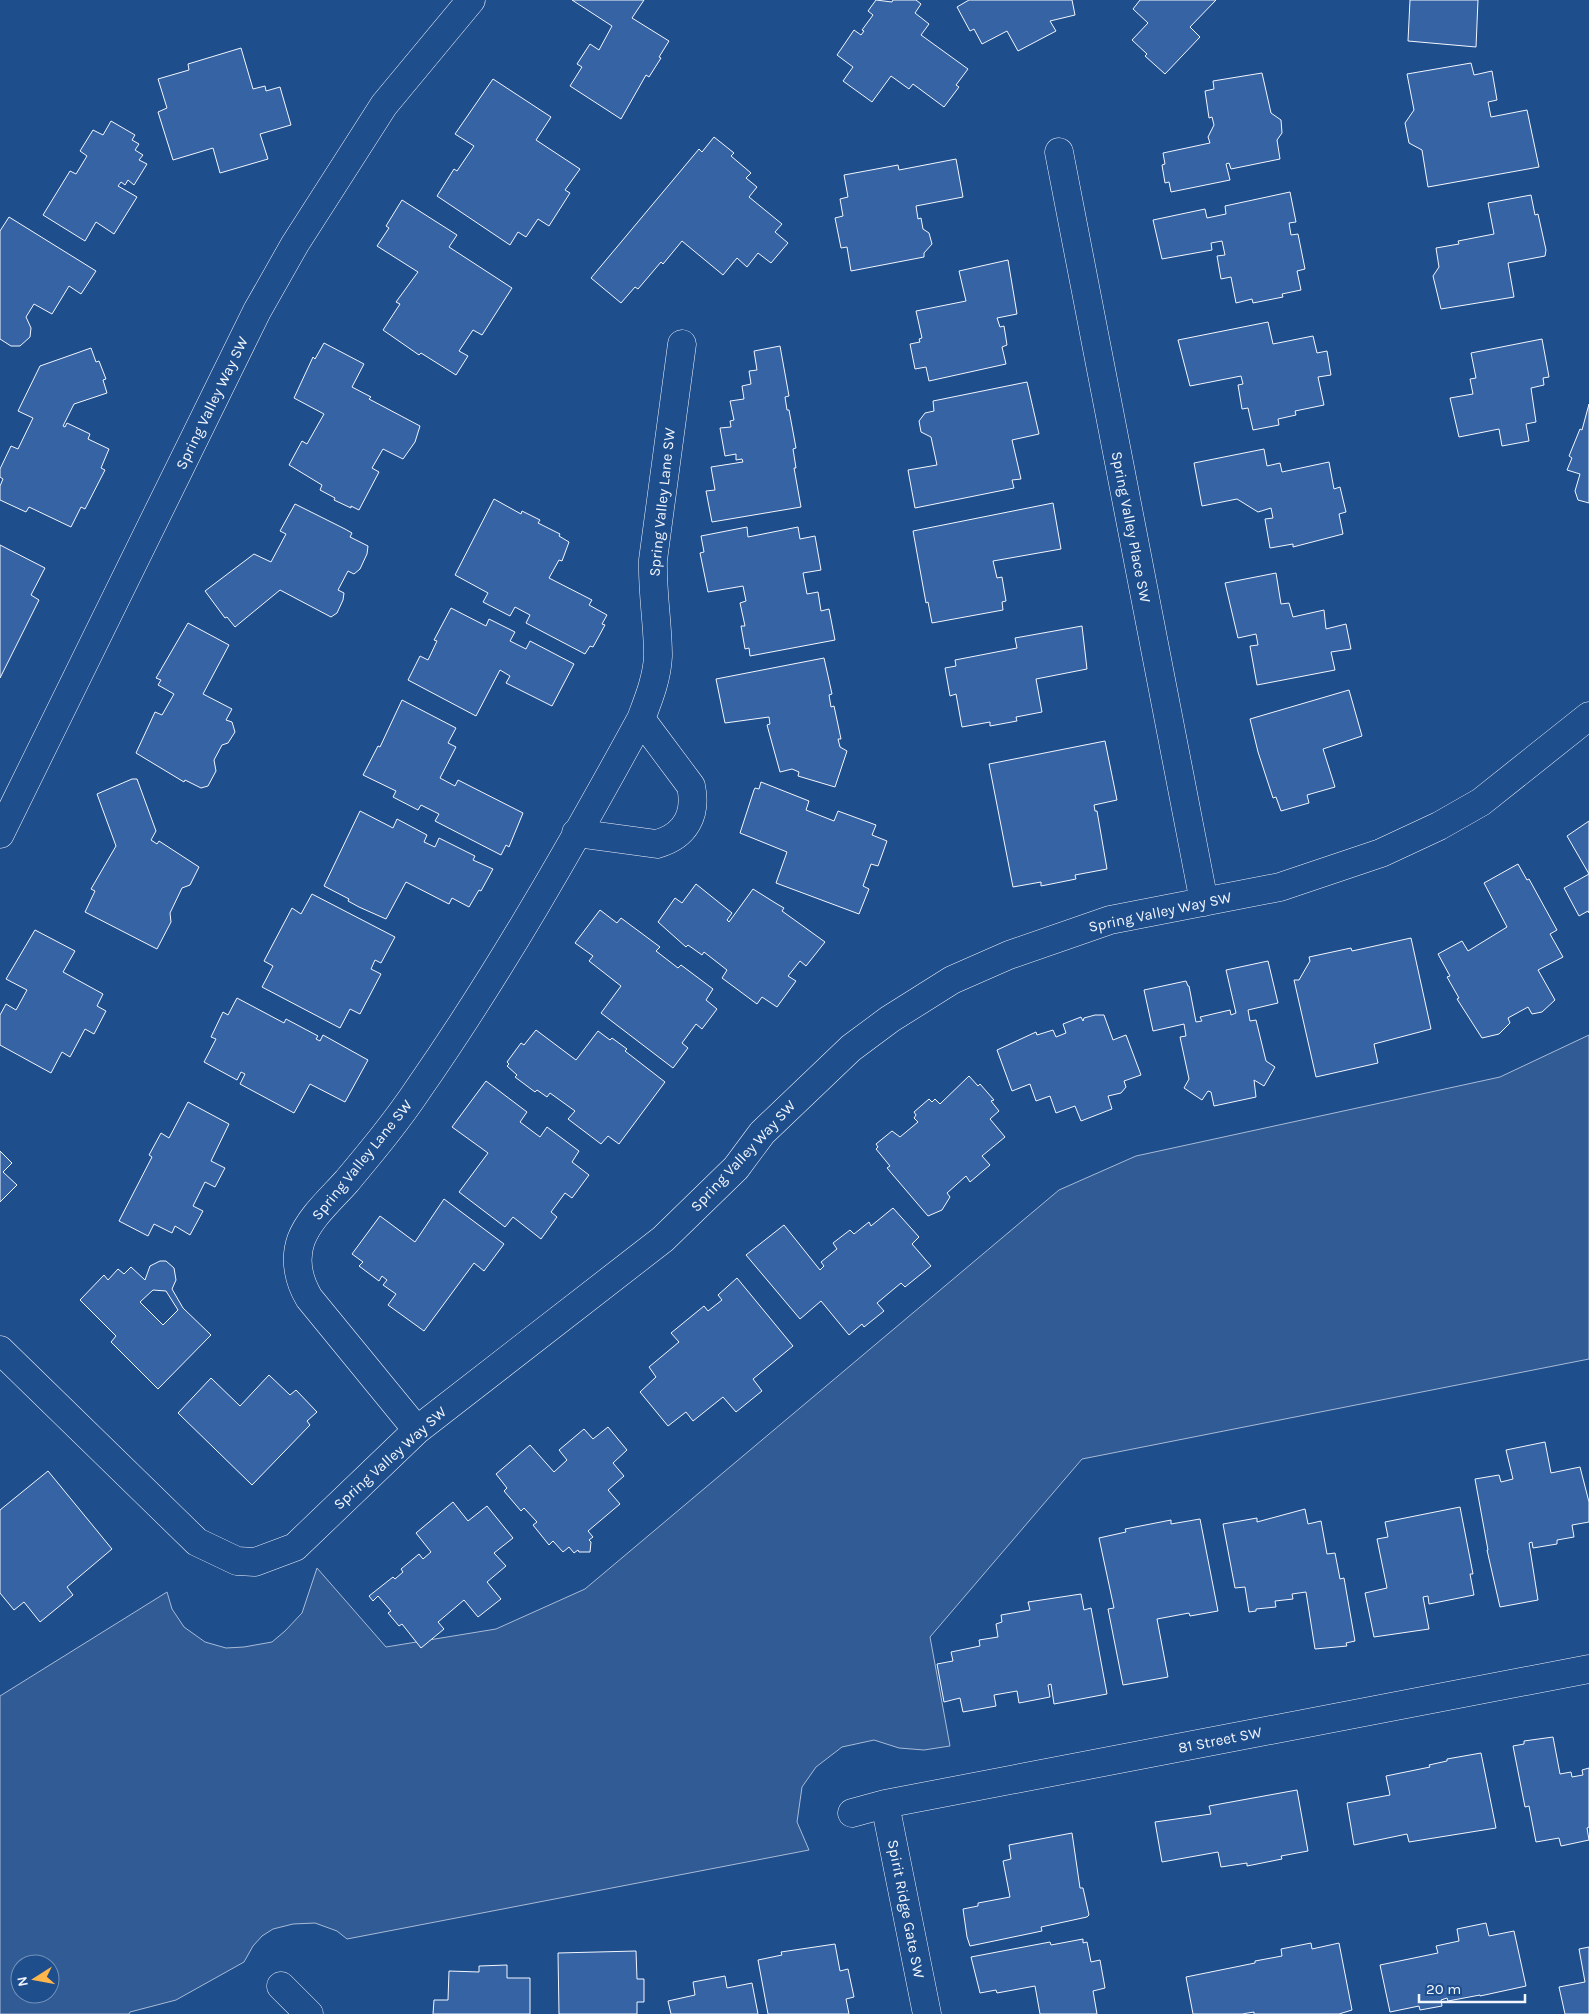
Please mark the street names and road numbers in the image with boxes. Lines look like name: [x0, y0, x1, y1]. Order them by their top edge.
street label: Spring Valley Way SW: [172, 333, 252, 473]
street label: Spring Valley Lane SW: [645, 426, 679, 577]
street label: Spring Valley Place SW: [1107, 450, 1155, 605]
street label: Spring Valley Way SW: [1087, 888, 1234, 936]
street label: Spring Valley Lane SW: [308, 1096, 416, 1224]
street label: Spring Valley Way SW: [687, 1096, 800, 1215]
street label: Spring Valley Way SW: [330, 1402, 451, 1513]
street label: 81 Street SW: [1177, 1723, 1264, 1757]
street label: Spirit Ridge Gate SW: [884, 1838, 928, 1980]

